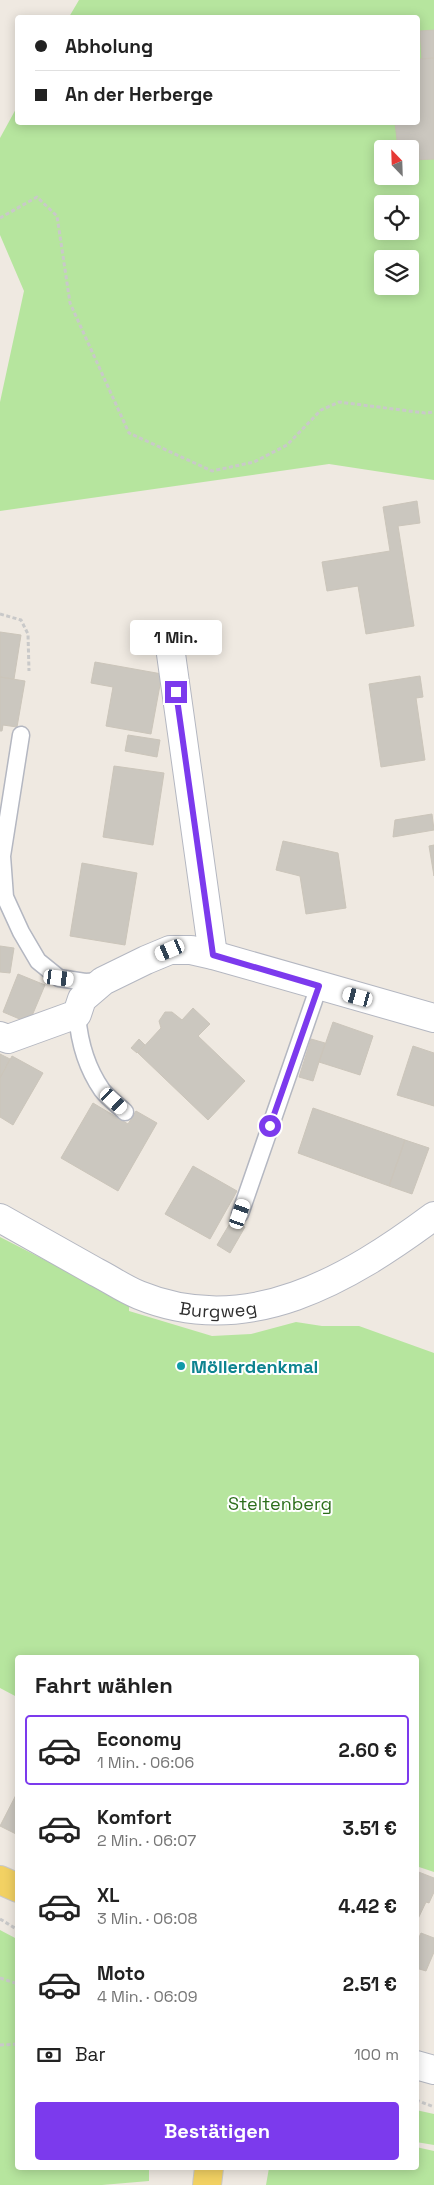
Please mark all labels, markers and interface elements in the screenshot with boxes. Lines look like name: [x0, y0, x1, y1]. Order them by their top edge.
text: Abholung: [65, 34, 153, 59]
text: An der Herberge: [65, 82, 213, 107]
north arrow: [374, 140, 419, 185]
map controls: [374, 140, 419, 295]
button: locate: [374, 195, 419, 240]
button: layers: [374, 250, 419, 295]
callout: 1 Min.: [130, 620, 222, 654]
text: 1 Min.: [154, 627, 198, 648]
route end: [165, 681, 187, 703]
car: [153, 937, 186, 963]
car: [43, 969, 74, 987]
car: [341, 986, 374, 1008]
car: [97, 1085, 130, 1117]
route start: [259, 1115, 281, 1137]
car: [228, 1197, 251, 1231]
street label: Burgweg: [178, 1295, 258, 1322]
place label: Möllerdenkmal: [191, 1355, 318, 1378]
marker: Möllerdenkmal: [175, 1360, 187, 1372]
park label: Steltenberg: [228, 1492, 332, 1515]
text: Fahrt wählen: [35, 1671, 173, 1699]
text: Economy: [97, 1727, 181, 1752]
icon: car: [37, 1728, 82, 1773]
text: 2.60 €: [338, 1738, 397, 1763]
text: 1 Min. · 06:06: [97, 1752, 194, 1773]
text: Komfort: [97, 1805, 172, 1830]
icon: car: [37, 1806, 82, 1851]
text: 3.51 €: [342, 1816, 397, 1841]
text: 2 Min. · 06:07: [97, 1830, 196, 1851]
text: XL: [97, 1883, 120, 1908]
icon: car: [37, 1884, 82, 1929]
text: 4.42 €: [338, 1894, 397, 1919]
text: 3 Min. · 06:08: [97, 1908, 197, 1929]
text: Moto: [97, 1961, 145, 1986]
icon: car: [37, 1962, 82, 2007]
text: 2.51 €: [343, 1972, 397, 1997]
text: 4 Min. · 06:09: [97, 1986, 198, 2007]
icon: cash: [35, 2041, 63, 2069]
text: Bar: [75, 2042, 106, 2067]
text: 100 m: [354, 2044, 399, 2065]
button: Bestätigen: [35, 2102, 399, 2160]

